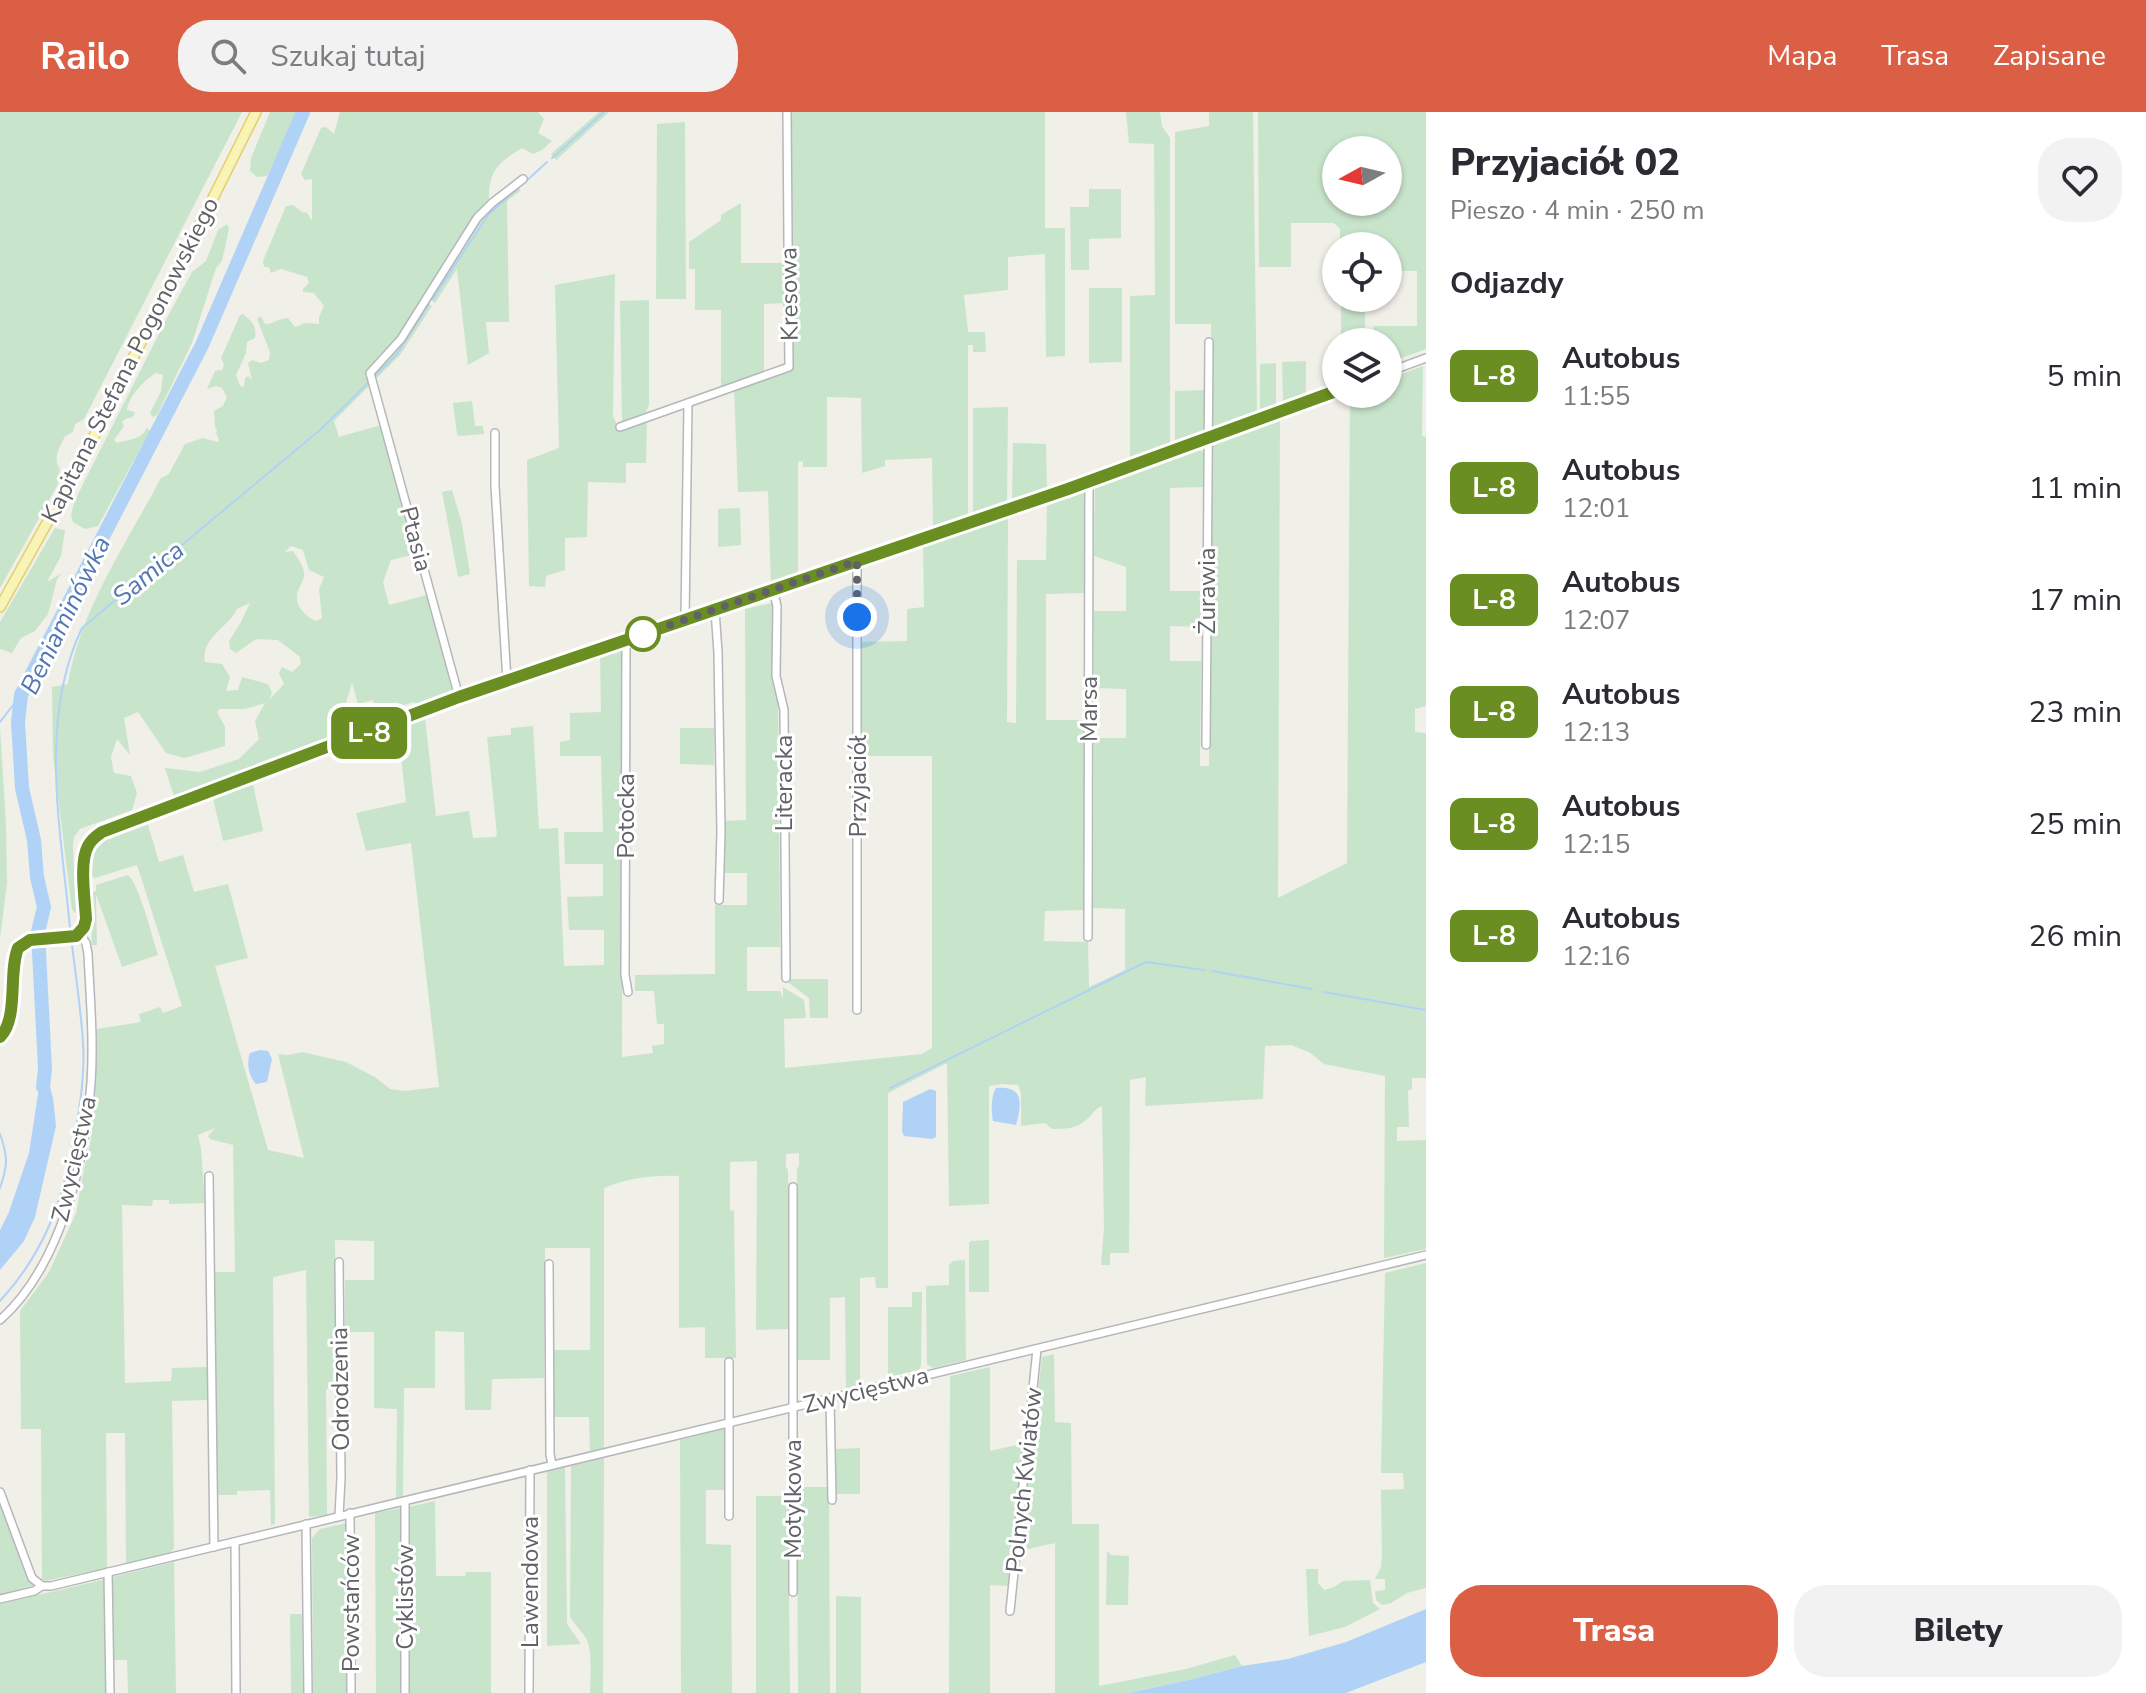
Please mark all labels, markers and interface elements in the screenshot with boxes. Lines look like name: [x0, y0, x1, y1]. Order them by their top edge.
search box: [178, 20, 738, 92]
text: Railo: [40, 31, 130, 82]
icon: search: [206, 34, 250, 78]
text: Szukaj tutaj: [270, 36, 426, 77]
text: Mapa: [1767, 37, 1837, 75]
text: Trasa: [1881, 37, 1949, 75]
text: Zapisane: [1993, 37, 2106, 75]
north arrow: [1322, 136, 1402, 216]
map controls: [1322, 136, 1402, 408]
text: Przyjaciół 02: [1450, 137, 1680, 188]
button: heart: [2038, 138, 2122, 222]
street label: Kapitana Stefana Pogonowskiego: [34, 192, 226, 528]
text: Pieszo · 4 min · 250 m: [1450, 193, 1705, 228]
button: locate: [1322, 232, 1402, 312]
street label: Kresowa: [772, 247, 806, 341]
text: Odjazdy: [1450, 263, 1563, 304]
button: layers: [1322, 328, 1402, 408]
text: Autobus: [1562, 338, 1680, 379]
text: 5 min: [2047, 356, 2122, 397]
text: L-8: [1472, 357, 1516, 395]
text: 11:55: [1562, 379, 1630, 414]
text: Autobus: [1562, 450, 1680, 491]
text: 11 min: [2029, 468, 2122, 509]
text: L-8: [1472, 469, 1516, 507]
text: 12:01: [1562, 491, 1630, 526]
street label: Ptasia: [392, 503, 440, 575]
water label: Beniaminówka: [12, 530, 119, 700]
water label: Samica: [105, 533, 192, 614]
street label: Żurawia: [1191, 548, 1223, 634]
text: Autobus: [1562, 562, 1680, 603]
text: 17 min: [2029, 580, 2122, 621]
text: L-8: [1472, 581, 1516, 619]
your location: [837, 597, 877, 637]
text: 12:07: [1562, 603, 1630, 638]
unlabelled marker: [626, 617, 660, 651]
text: Autobus: [1562, 674, 1680, 715]
street label: Marsa: [1073, 676, 1105, 742]
text: 23 min: [2029, 692, 2122, 733]
text: L-8: [1472, 693, 1516, 731]
line badge: L-8: [323, 707, 415, 759]
text: L-8: [347, 714, 391, 752]
text: 12:13: [1562, 715, 1630, 750]
street label: Literacka: [768, 735, 800, 831]
street label: Przyjaciół: [842, 735, 874, 837]
street label: Potocka: [610, 773, 642, 859]
text: Autobus: [1562, 786, 1680, 827]
text: 25 min: [2029, 804, 2122, 845]
text: L-8: [1472, 805, 1516, 843]
text: 12:15: [1562, 827, 1630, 862]
text: Autobus: [1562, 898, 1680, 939]
text: 26 min: [2029, 916, 2122, 957]
text: L-8: [1472, 917, 1516, 955]
text: 12:16: [1562, 939, 1630, 974]
street label: Zwycięstwa: [44, 1093, 104, 1225]
street label: Odrodzenia: [323, 1327, 357, 1451]
street label: Zwycięstwa: [800, 1359, 932, 1421]
street label: Polnych Kwiatów: [998, 1386, 1050, 1574]
street label: Motylkowa: [777, 1439, 809, 1559]
street label: Lawendowa: [514, 1516, 546, 1648]
street label: Powstańców: [335, 1534, 367, 1672]
street label: Cyklistów: [389, 1544, 421, 1650]
button: Trasa: [1450, 1585, 1778, 1677]
button: Bilety: [1794, 1585, 2122, 1677]

